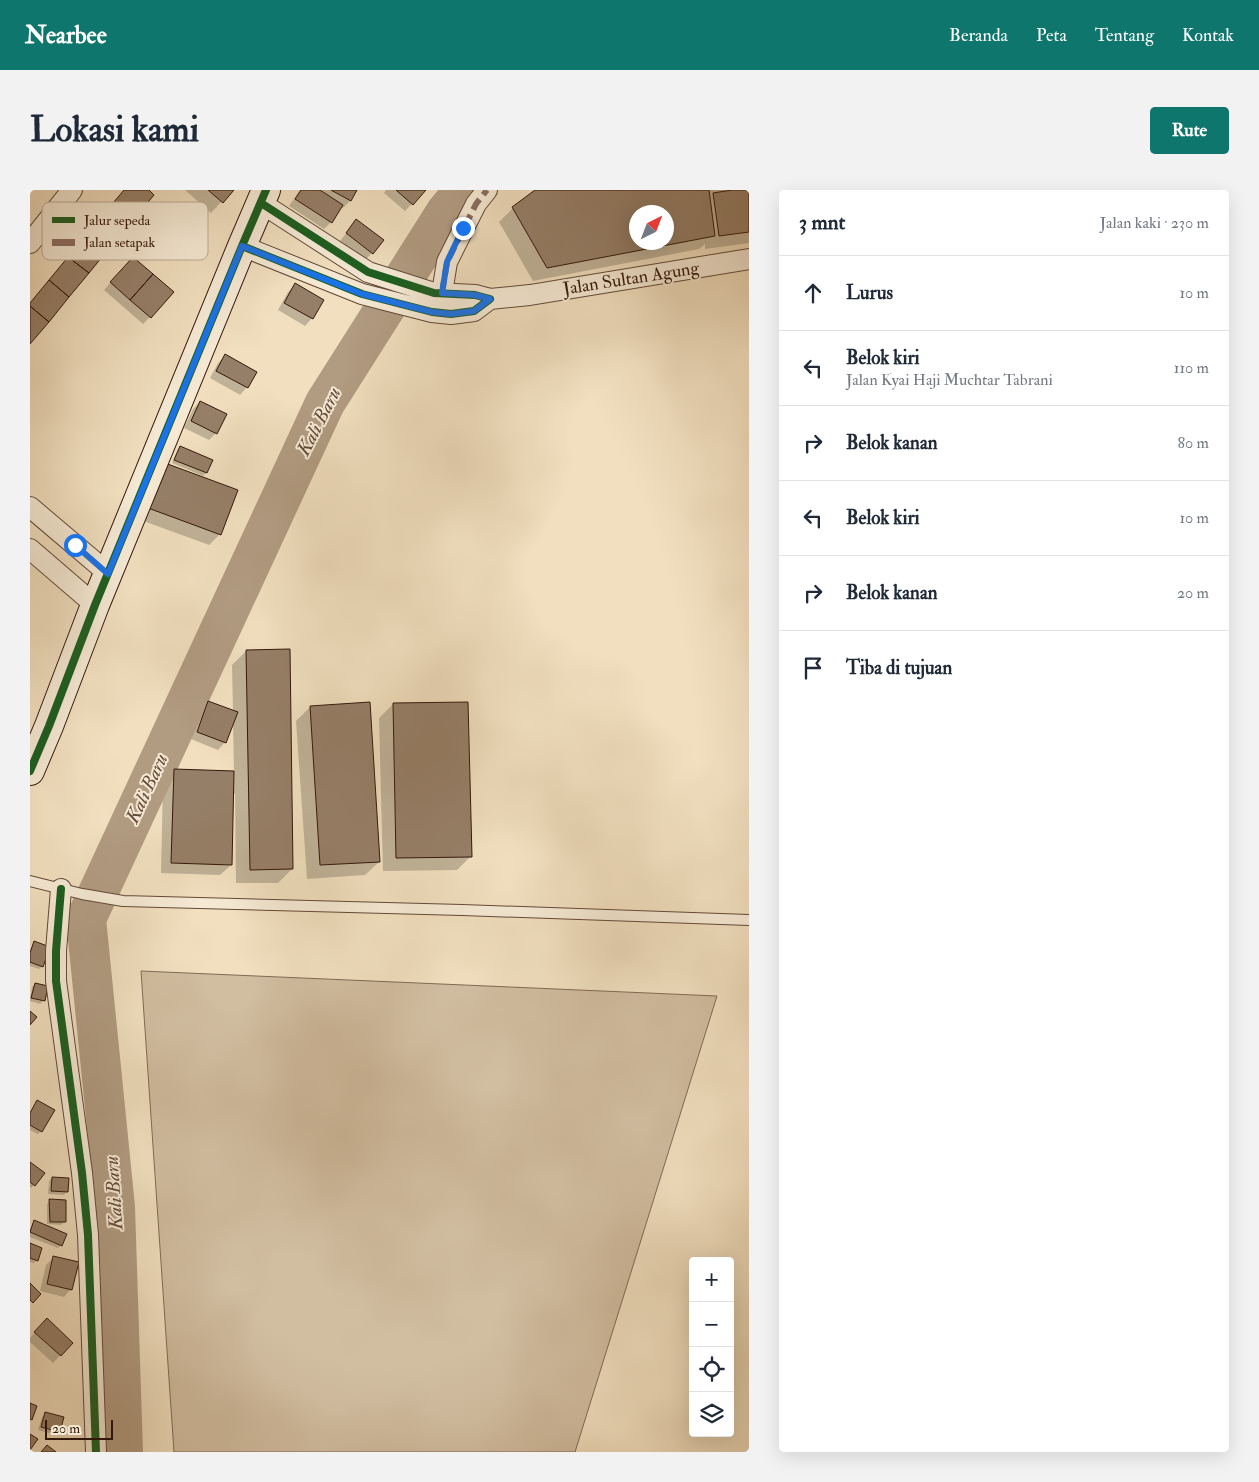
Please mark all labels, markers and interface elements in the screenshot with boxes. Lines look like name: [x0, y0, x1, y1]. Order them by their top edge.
text: Nearbee: [25, 20, 107, 51]
text: Beranda: [949, 24, 1008, 47]
text: Peta: [1036, 24, 1067, 47]
text: Tentang: [1095, 24, 1154, 47]
text: Kontak: [1182, 24, 1234, 47]
button: Rute: [1150, 107, 1229, 154]
text: Lokasi kami: [30, 108, 199, 152]
legend: [42, 202, 208, 260]
north arrow: [629, 205, 674, 250]
text: 3 mnt: [799, 209, 845, 236]
text: Jalur sepeda: [83, 212, 151, 230]
text: Jalan kaki · 230 m: [1100, 213, 1209, 233]
route end: [452, 217, 475, 240]
text: Jalan setapak: [83, 234, 155, 252]
street label: Jalan Sultan Agung: [560, 256, 702, 301]
icon: ahead: [799, 279, 827, 307]
text: Lurus: [846, 281, 893, 305]
text: 10 m: [1179, 283, 1209, 303]
text: Belok kiri: [846, 346, 920, 370]
icon: left: [799, 354, 827, 382]
text: 110 m: [1174, 358, 1209, 378]
text: Jalan Kyai Haji Muchtar Tabrani: [846, 370, 1053, 390]
water label: Kali Baru: [291, 383, 346, 461]
icon: right: [799, 429, 827, 457]
text: Belok kanan: [846, 431, 937, 455]
text: 80 m: [1178, 433, 1209, 453]
icon: left: [799, 504, 827, 532]
text: Belok kiri: [846, 506, 920, 530]
text: 10 m: [1179, 508, 1209, 528]
route start: [64, 534, 87, 557]
icon: right: [799, 579, 827, 607]
text: Belok kanan: [846, 581, 937, 605]
text: 20 m: [1177, 583, 1209, 603]
icon: arrive: [799, 654, 827, 682]
text: Tiba di tujuan: [846, 656, 952, 680]
water label: Kali Baru: [120, 750, 173, 828]
water label: Kali Baru: [99, 1155, 129, 1232]
map controls: [689, 1257, 734, 1437]
button: +: [689, 1257, 734, 1302]
button: −: [689, 1302, 734, 1347]
button: locate: [689, 1347, 734, 1392]
button: layers: [689, 1392, 734, 1437]
scale bar: [45, 1417, 112, 1440]
text: 20 m: [52, 1420, 80, 1437]

